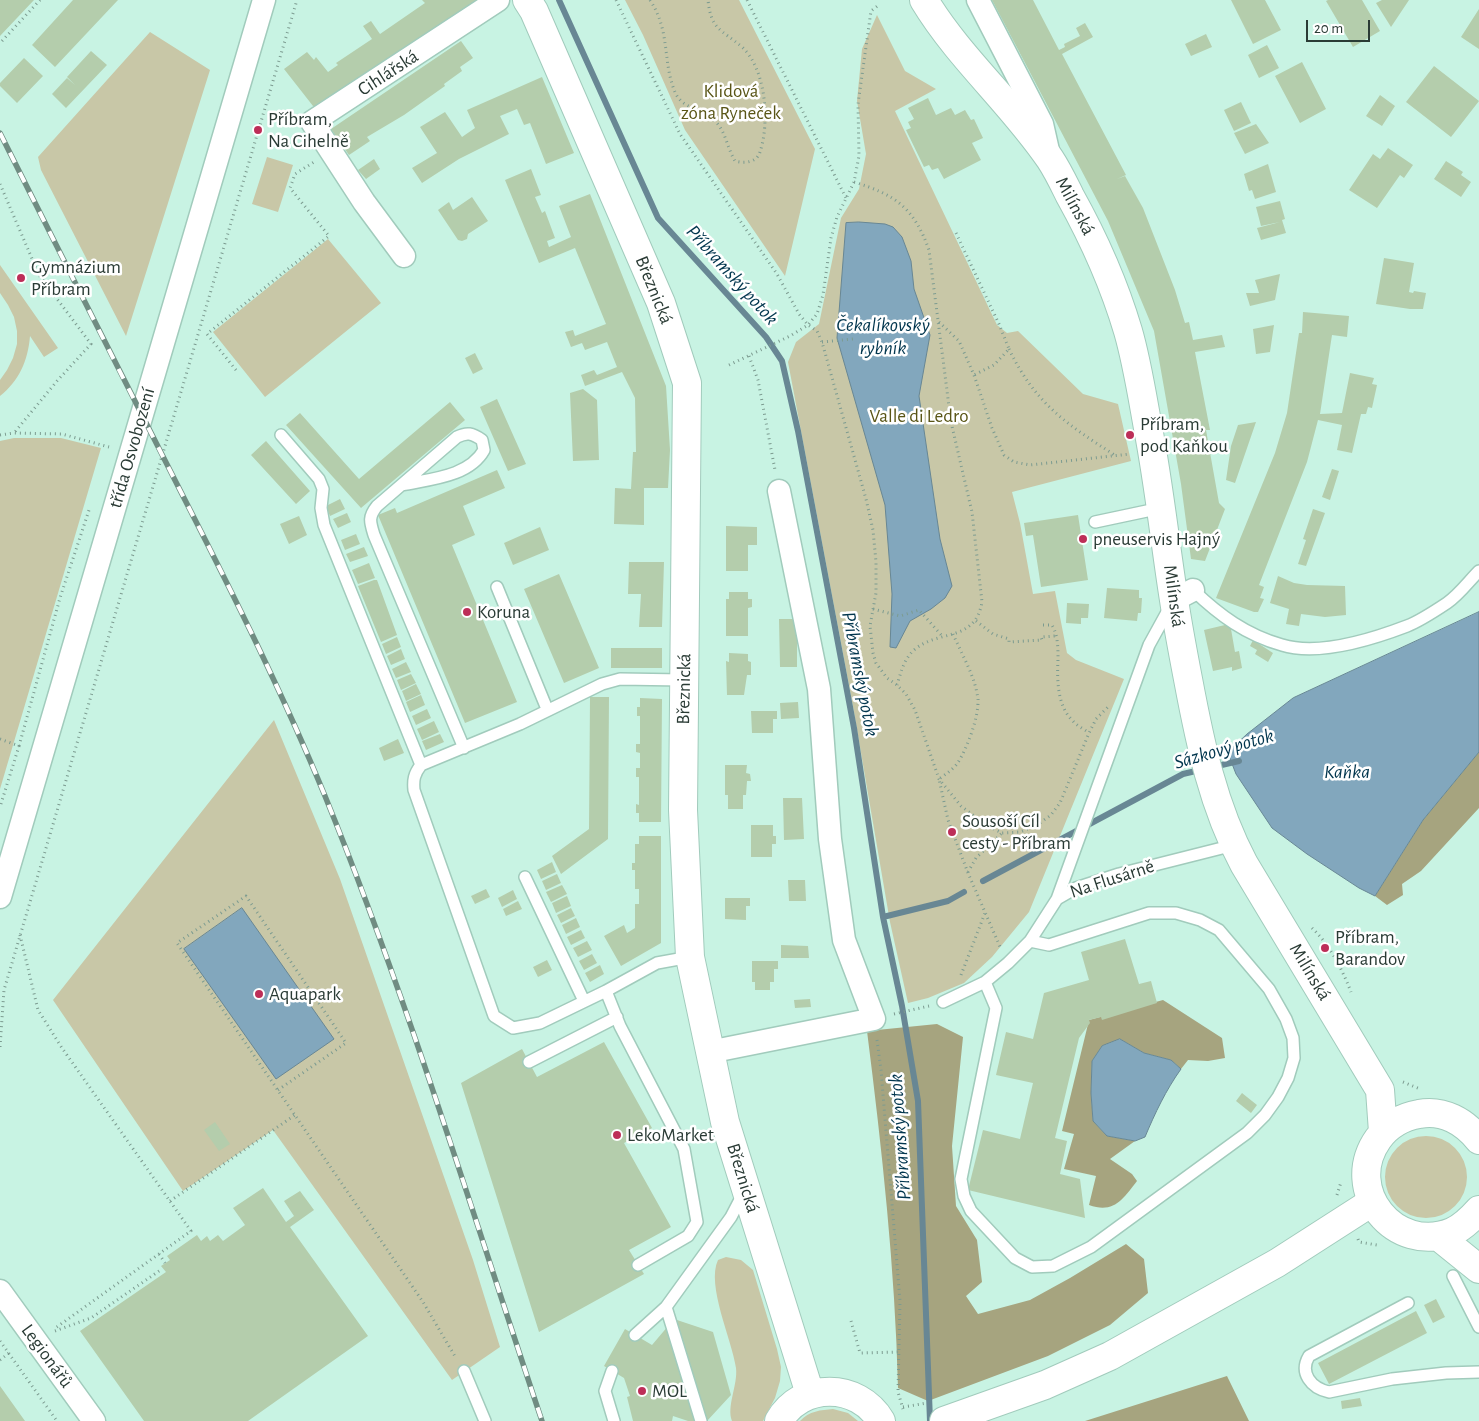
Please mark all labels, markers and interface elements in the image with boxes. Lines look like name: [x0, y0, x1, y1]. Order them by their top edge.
scale bar: [1309, 10, 1373, 42]
text: 20 m: [1314, 21, 1343, 36]
street label: Cihlářská: [353, 45, 423, 101]
park label: Klidová zóna Ryneček: [681, 80, 781, 124]
place label: Příbram, Na Cihelně: [268, 108, 349, 152]
marker: Příbram, Na Cihelně: [252, 124, 264, 136]
street label: Milínská: [1050, 173, 1100, 239]
water label: Příbramský potok: [681, 220, 783, 330]
street label: Březnická: [630, 253, 678, 327]
place label: Gymnázium Příbram: [31, 256, 121, 300]
marker: Gymnázium Příbram: [15, 272, 27, 284]
water label: Čekalíkovský rybník: [836, 313, 930, 360]
street label: třída Osvobození: [104, 385, 160, 511]
park label: Valle di Ledro: [869, 405, 969, 427]
place label: Příbram, pod Kaňkou: [1140, 413, 1228, 457]
marker: Příbram, pod Kaňkou: [1124, 429, 1136, 441]
place label: pneuservis Hajný: [1093, 528, 1220, 550]
marker: pneuservis Hajný: [1077, 533, 1089, 545]
street label: Milínská: [1158, 563, 1190, 629]
place label: Koruna: [477, 601, 530, 623]
marker: Koruna: [461, 606, 473, 618]
water label: Příbramský potok: [836, 610, 884, 738]
street label: Březnická: [672, 653, 696, 725]
water label: Sázkový potok: [1171, 723, 1277, 775]
water label: Kaňka: [1324, 760, 1370, 784]
place label: Sousoší Cíl cesty - Příbram: [962, 810, 1071, 854]
marker: Sousoší Cíl cesty - Příbram: [946, 826, 958, 838]
street label: Na Flusárně: [1067, 855, 1157, 903]
place label: Příbram, Barandov: [1335, 926, 1405, 970]
street label: Milínská: [1284, 939, 1336, 1005]
marker: Příbram, Barandov: [1319, 942, 1331, 954]
place label: Aquapark: [269, 983, 341, 1005]
marker: Aquapark: [253, 988, 265, 1000]
water label: Příbramský potok: [884, 1073, 916, 1201]
place label: LekoMarket: [627, 1124, 714, 1146]
marker: LekoMarket: [611, 1129, 623, 1141]
street label: Březnická: [722, 1140, 764, 1216]
street label: Legionářů: [16, 1320, 78, 1392]
place label: MOL: [652, 1380, 687, 1402]
marker: MOL: [636, 1385, 648, 1397]

